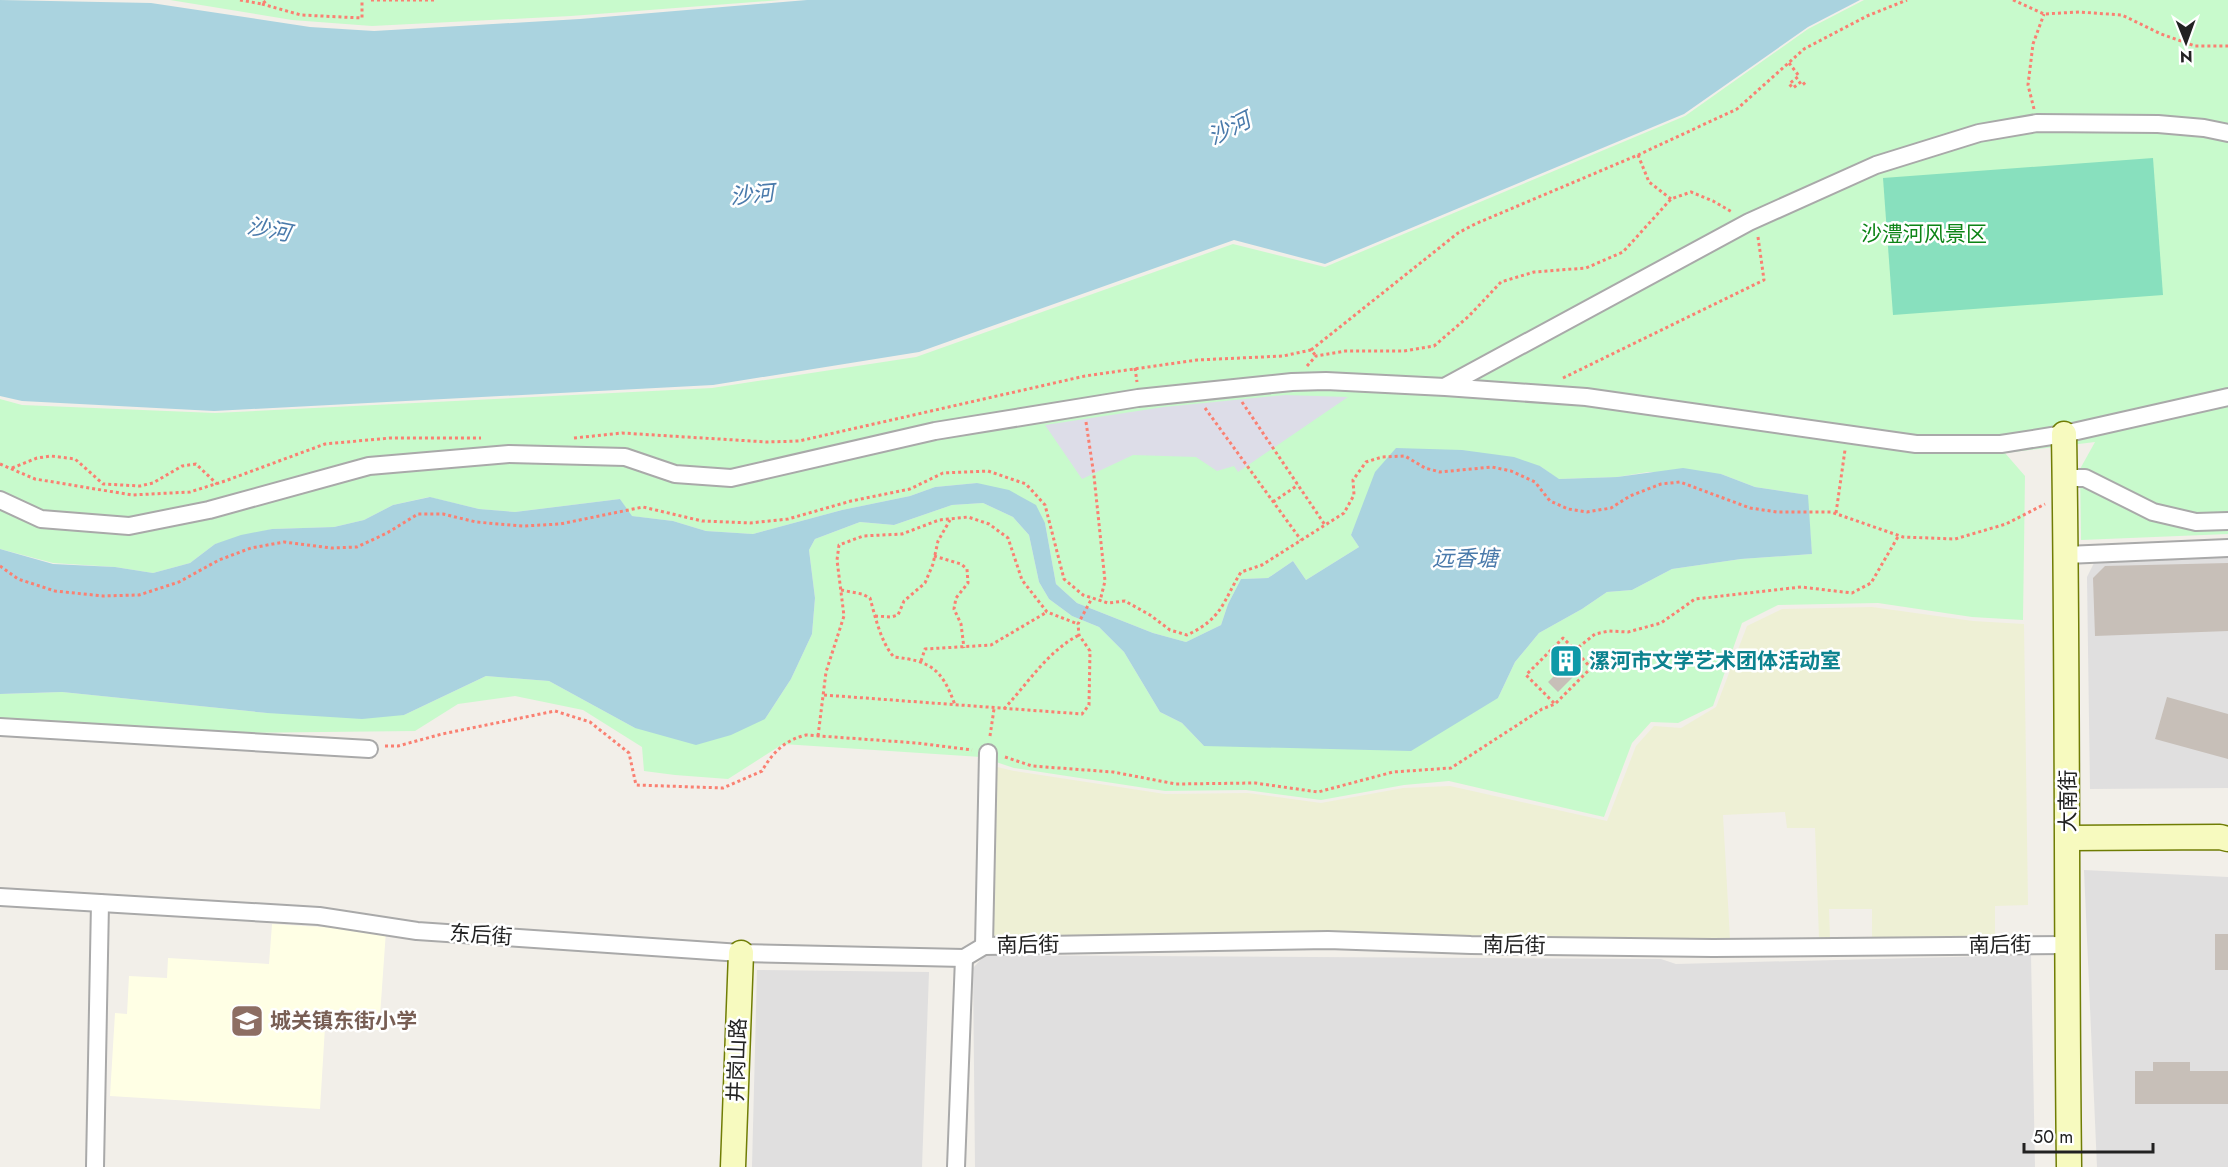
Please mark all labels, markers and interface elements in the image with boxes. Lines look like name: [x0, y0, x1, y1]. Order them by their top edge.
north arrow: [2156, 12, 2216, 72]
text: N: [2180, 45, 2193, 68]
water label: 沙河: [1202, 102, 1259, 152]
water label: 沙河: [729, 176, 779, 212]
water label: 沙河: [244, 209, 298, 250]
park label: 沙澧河风景区: [1861, 219, 1987, 249]
water label: 远香塘: [1432, 542, 1502, 574]
building icon: 漯河市文学艺术团体活动室: [1548, 643, 1584, 679]
place label: 漯河市文学艺术团体活动室: [1589, 646, 1841, 676]
street label: 大南街: [2053, 770, 2083, 833]
street label: 东后街: [449, 918, 513, 952]
street label: 南后街: [996, 929, 1060, 961]
street label: 南后街: [1482, 929, 1546, 961]
street label: 南后街: [1968, 929, 2032, 961]
school or university icon: 城关镇东街小学: [229, 1003, 265, 1039]
place label: 城关镇东街小学: [270, 1006, 417, 1036]
street label: 井岗山路: [721, 1018, 753, 1102]
scale bar: [2024, 1116, 2153, 1154]
text: 50 m: [2033, 1124, 2073, 1150]

